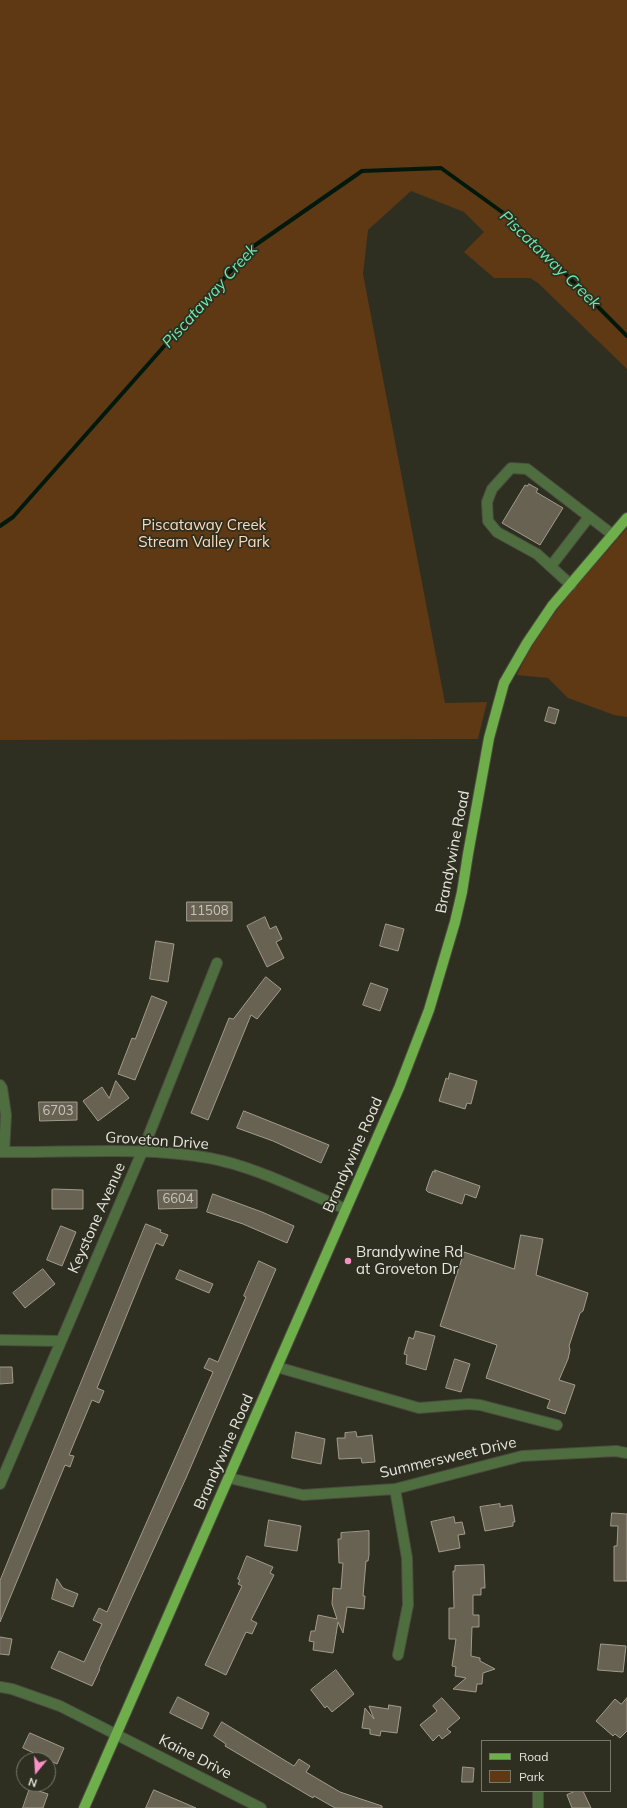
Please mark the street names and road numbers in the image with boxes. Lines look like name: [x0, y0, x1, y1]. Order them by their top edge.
street label: Brandywine Road: [432, 789, 474, 915]
street label: Brandywine Road: [319, 1094, 387, 1216]
street label: Groveton Drive: [105, 1128, 209, 1154]
street label: Keystone Avenue: [64, 1160, 130, 1276]
street label: Brandywine Road: [190, 1391, 258, 1513]
street label: Summersweet Drive: [378, 1434, 518, 1482]
street label: Kaine Drive: [156, 1731, 234, 1783]

